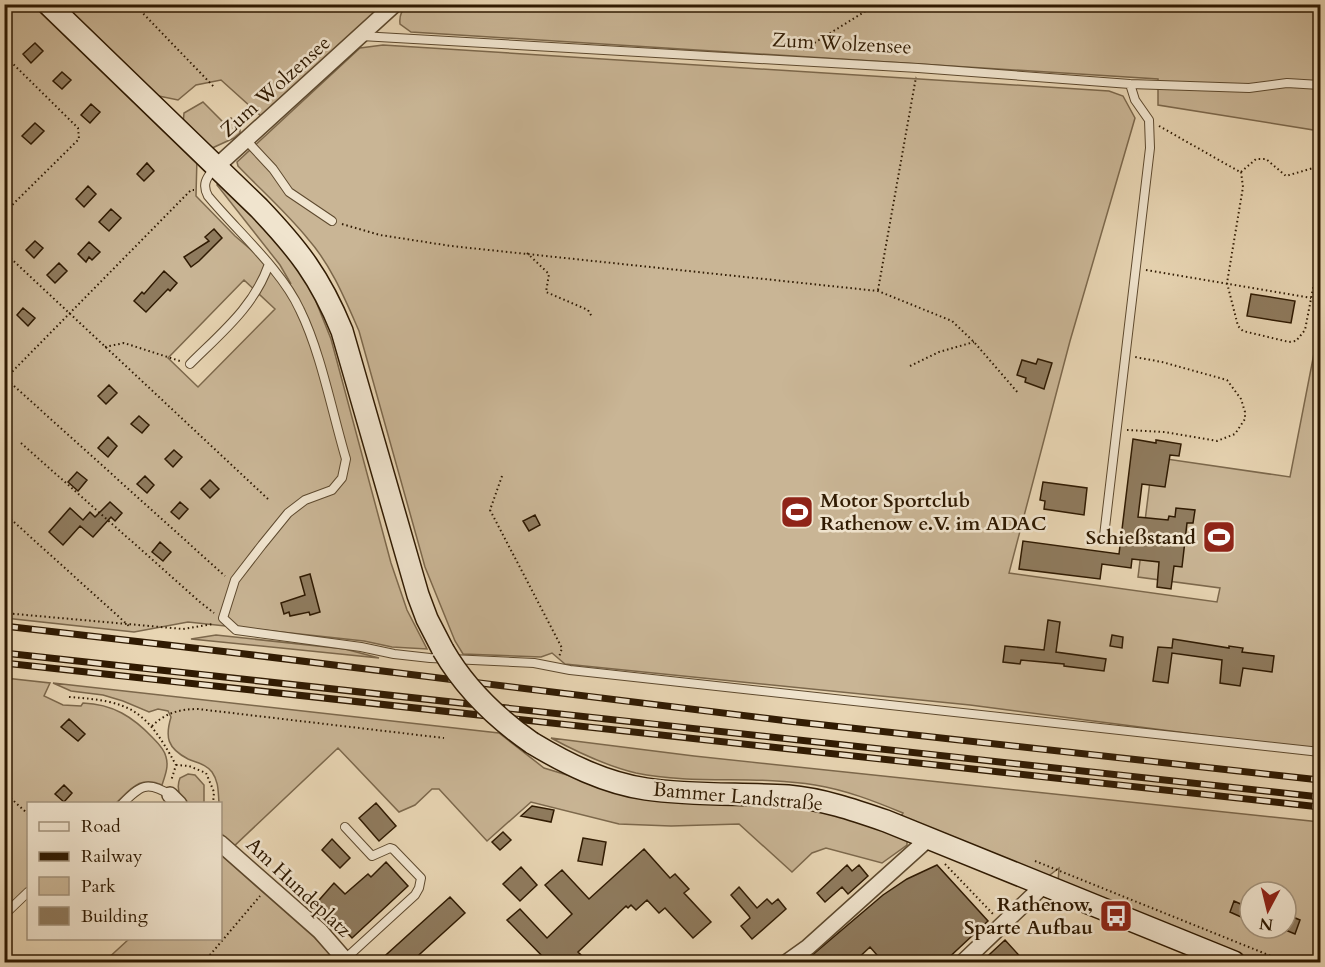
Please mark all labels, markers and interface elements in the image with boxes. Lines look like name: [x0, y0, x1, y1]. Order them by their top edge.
street label: Zum Wolzensee: [771, 26, 912, 61]
street label: Zum Wolzensee: [214, 30, 336, 143]
place label: Motor Sportclub Rathenow e.V. im ADAC: [820, 487, 1046, 537]
sports icon: Motor Sportclub Rathenow e.V. im ADAC: [779, 494, 815, 530]
sports icon: Schießstand: [1201, 519, 1237, 555]
place label: Schießstand: [1086, 524, 1197, 551]
street label: Bammer Landstraße: [652, 776, 824, 817]
legend: [27, 802, 222, 940]
text: Road: [81, 814, 121, 839]
street label: Am Hundeplatz: [240, 831, 357, 943]
text: Railway: [81, 844, 143, 869]
text: Park: [81, 874, 116, 899]
north arrow: [1238, 880, 1298, 940]
place label: Rathenow, Sparte Aufbau: [964, 891, 1093, 941]
bus stop icon: Rathenow, Sparte Aufbau: [1098, 898, 1134, 934]
text: Building: [81, 904, 149, 929]
text: N: [1258, 912, 1275, 936]

